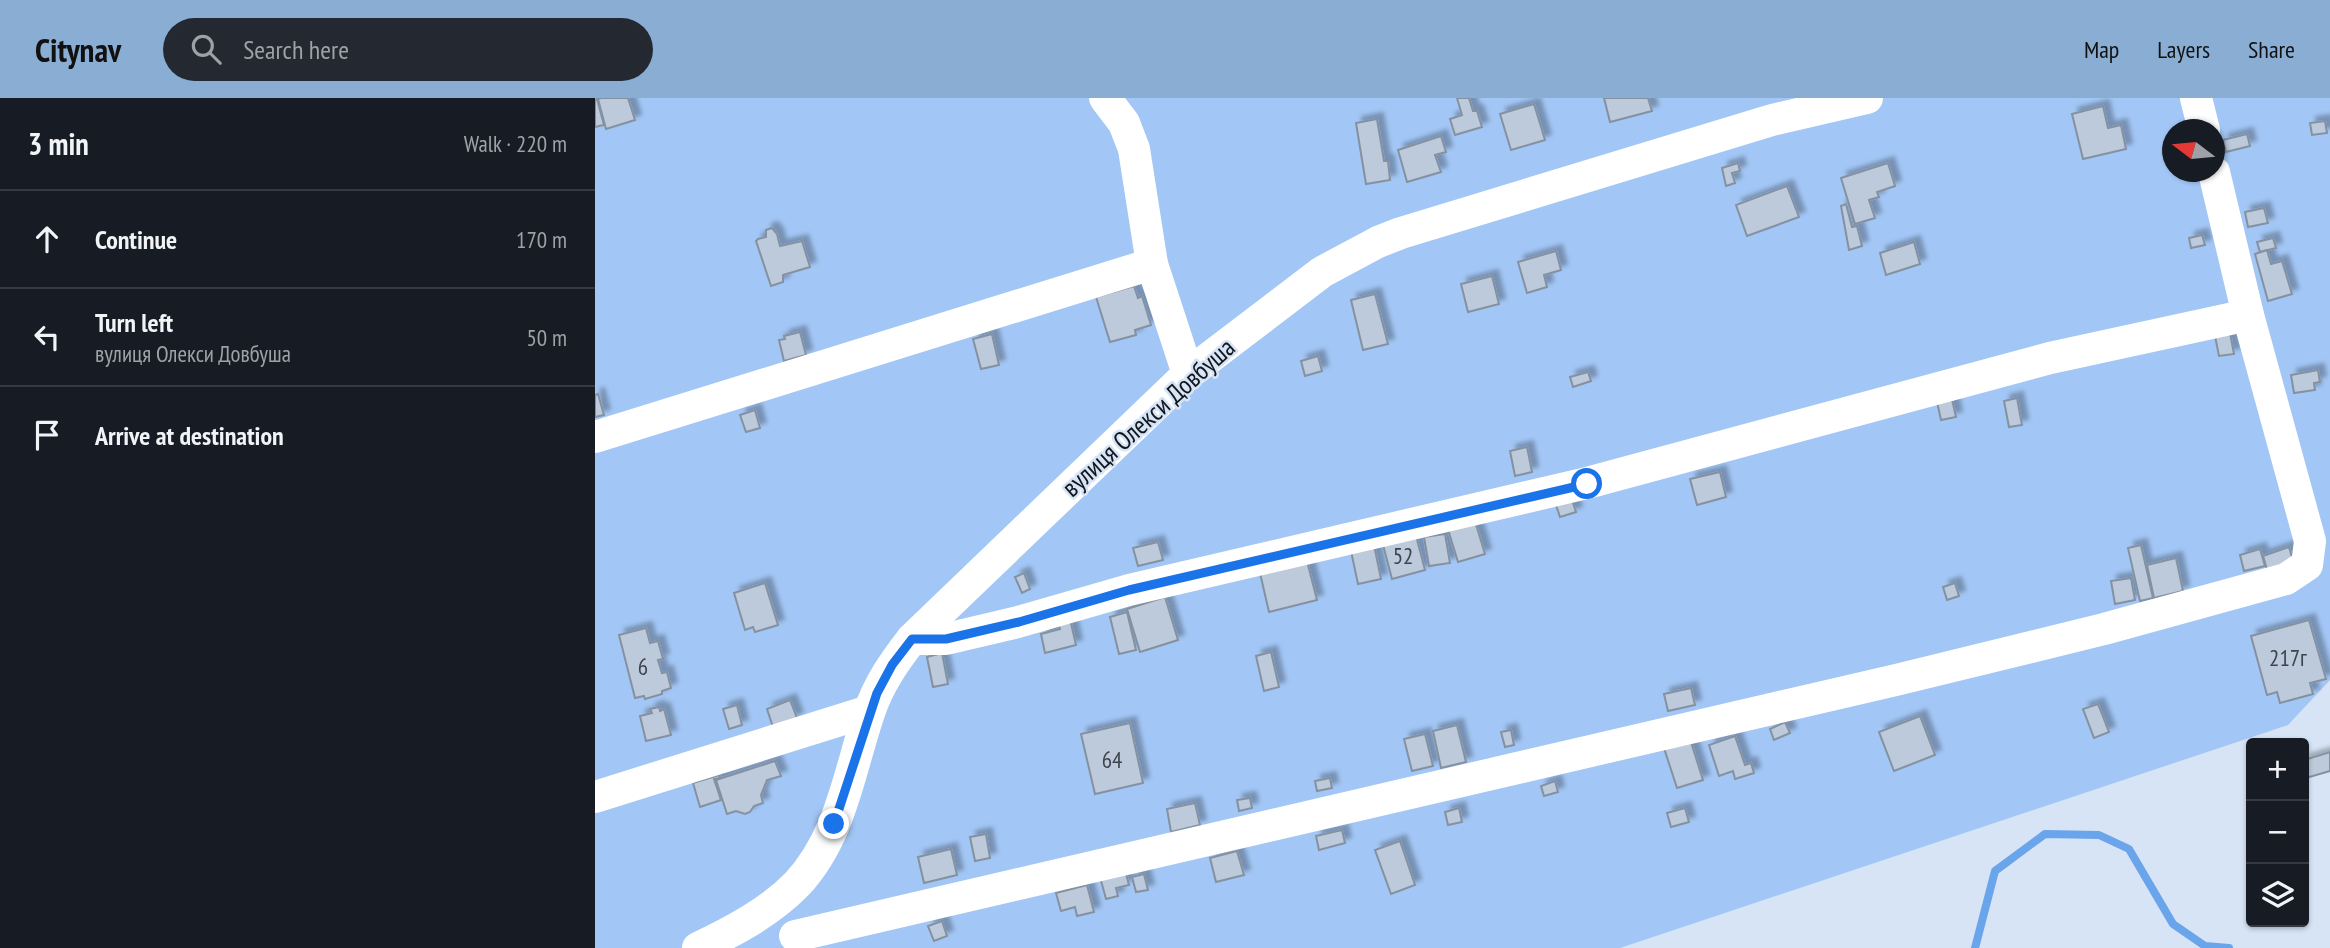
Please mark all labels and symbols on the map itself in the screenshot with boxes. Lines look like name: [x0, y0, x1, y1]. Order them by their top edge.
north arrow: [2162, 119, 2225, 182]
street label: вулиця Олекси Довбуша: [1055, 331, 1241, 503]
route start: [1571, 468, 1602, 499]
house number: 52: [1393, 541, 1413, 570]
house number: 217г: [2269, 643, 2307, 672]
house number: 6: [638, 652, 648, 681]
house number: 64: [1102, 745, 1122, 774]
route end: [818, 808, 849, 839]

